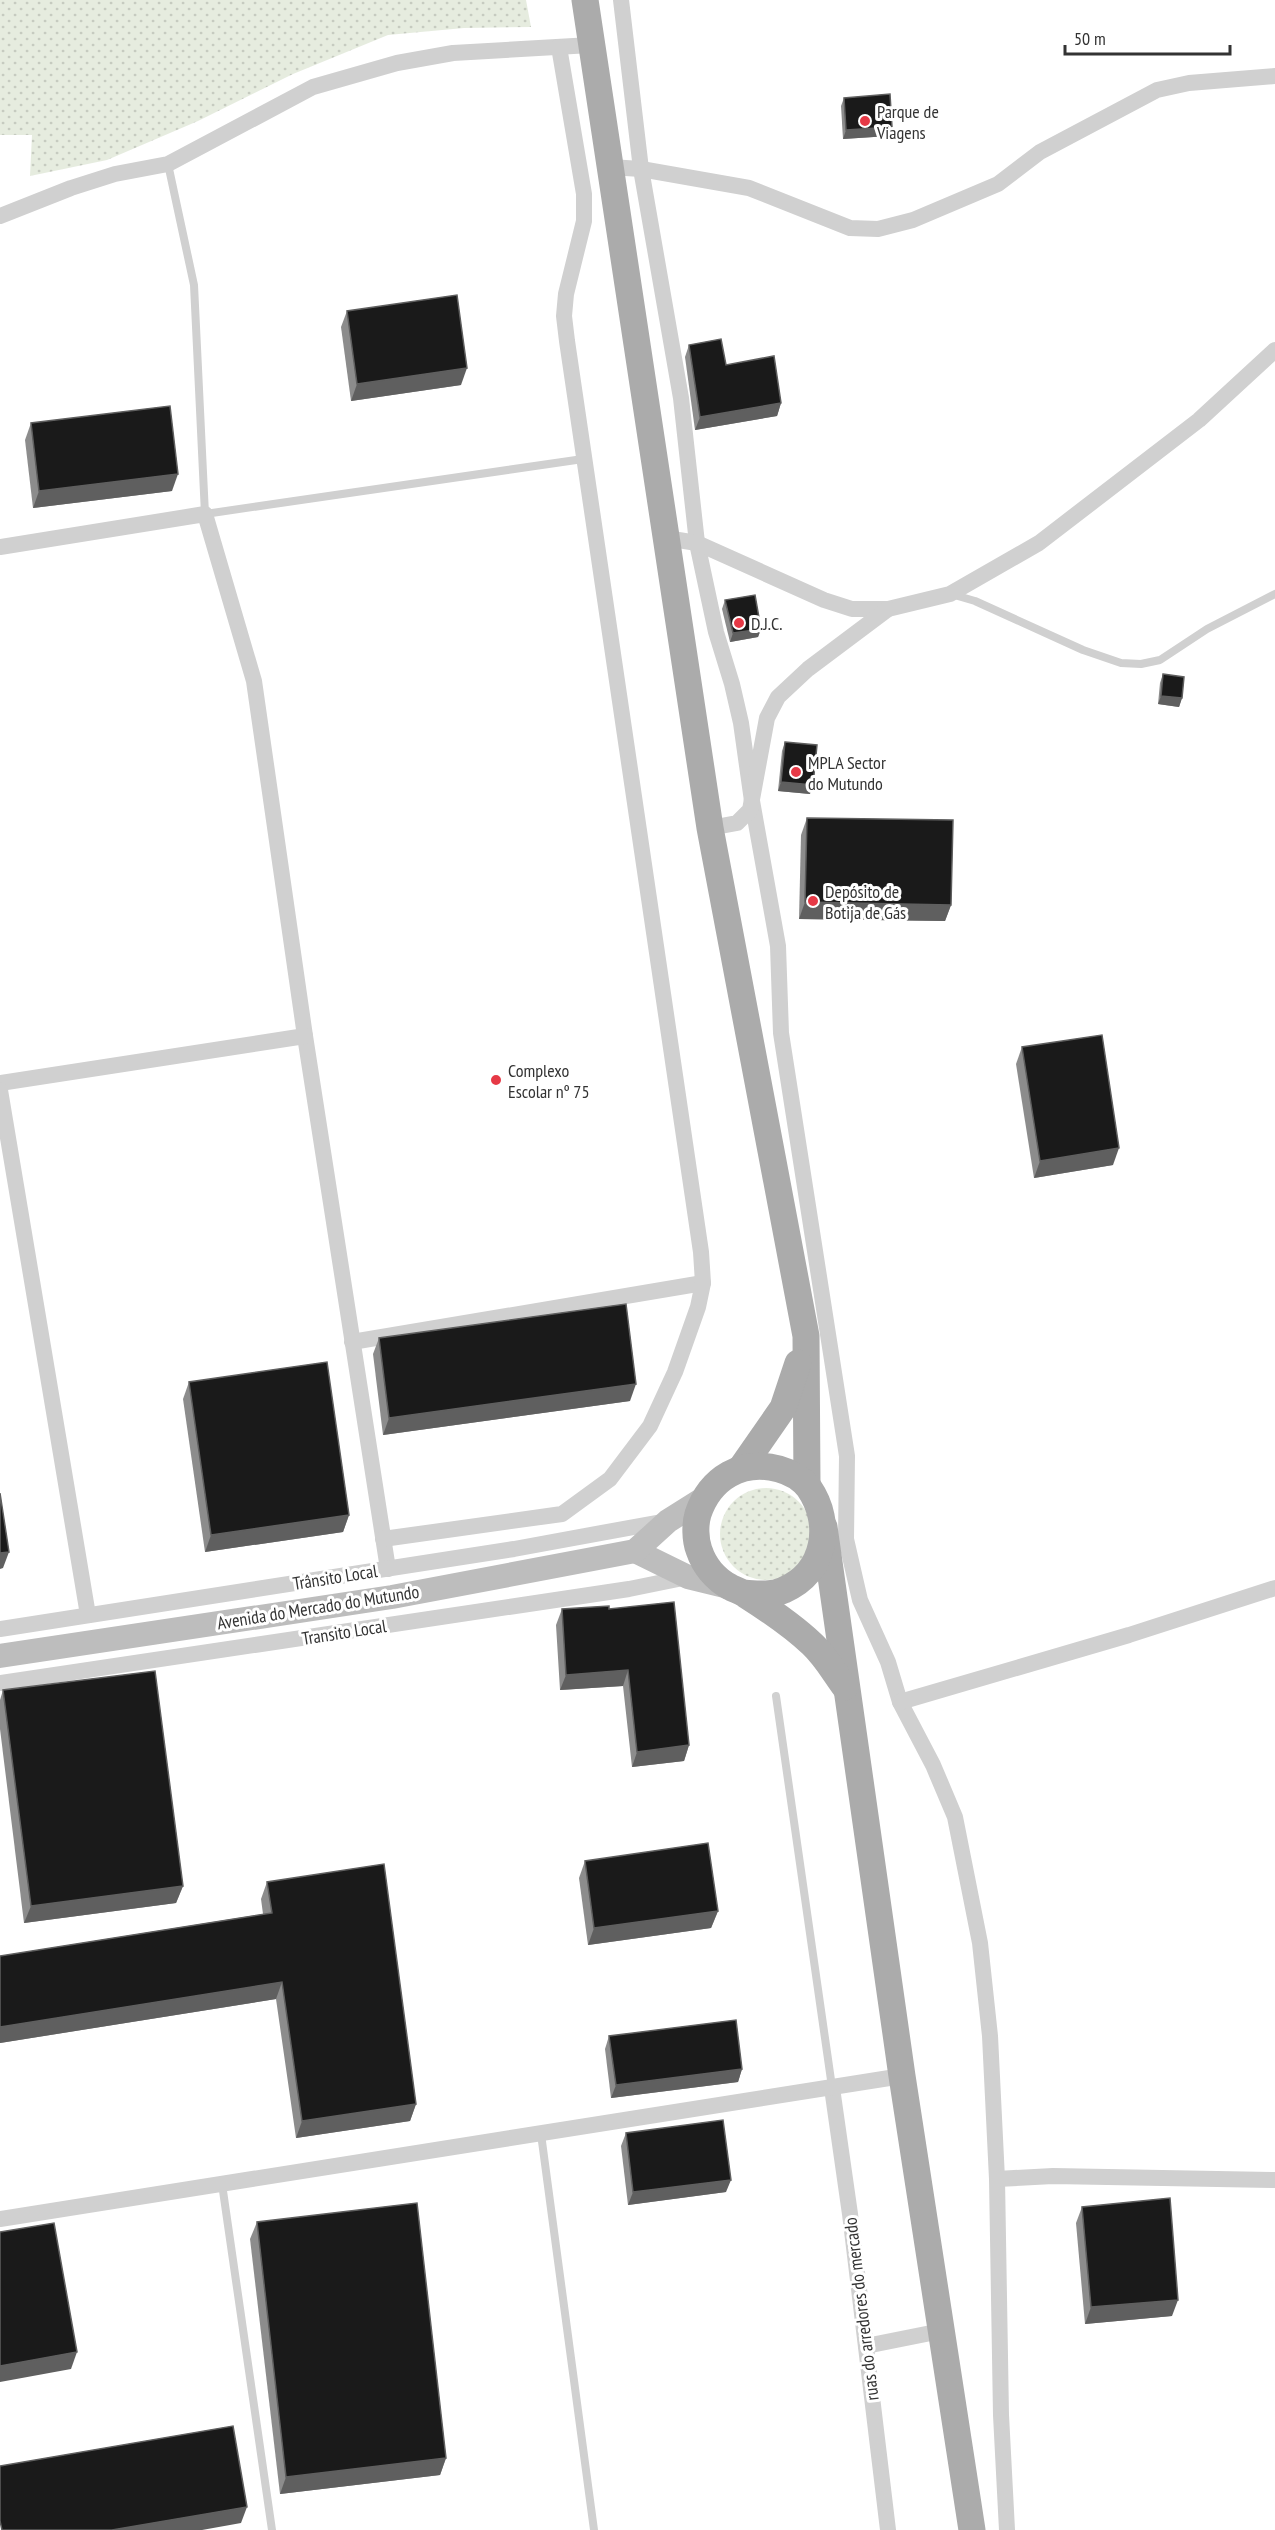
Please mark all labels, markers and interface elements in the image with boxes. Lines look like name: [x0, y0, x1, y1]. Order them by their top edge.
scale bar: [1065, 18, 1230, 56]
text: 50 m: [1074, 27, 1106, 50]
place label: Parque de Viagens: [876, 100, 939, 144]
marker: Parque de Viagens: [858, 114, 872, 128]
place label: D.J.C.: [751, 612, 783, 635]
marker: D.J.C.: [732, 616, 746, 630]
place label: MPLA Sector do Mutundo: [808, 751, 886, 795]
marker: MPLA Sector do Mutundo: [789, 765, 803, 779]
place label: Depósito de Botija de Gás: [825, 880, 906, 924]
marker: Depósito de Botija de Gás: [806, 894, 820, 908]
place label: Complexo Escolar nº 75: [508, 1059, 590, 1103]
marker: Complexo Escolar nº 75: [489, 1073, 503, 1087]
street label: Trânsito Local: [291, 1559, 380, 1595]
street label: Avenida do Mercado do Mutundo: [215, 1580, 421, 1634]
street label: Transito Local: [300, 1614, 389, 1650]
street label: ruas do arredores do mercado: [838, 2216, 884, 2402]

